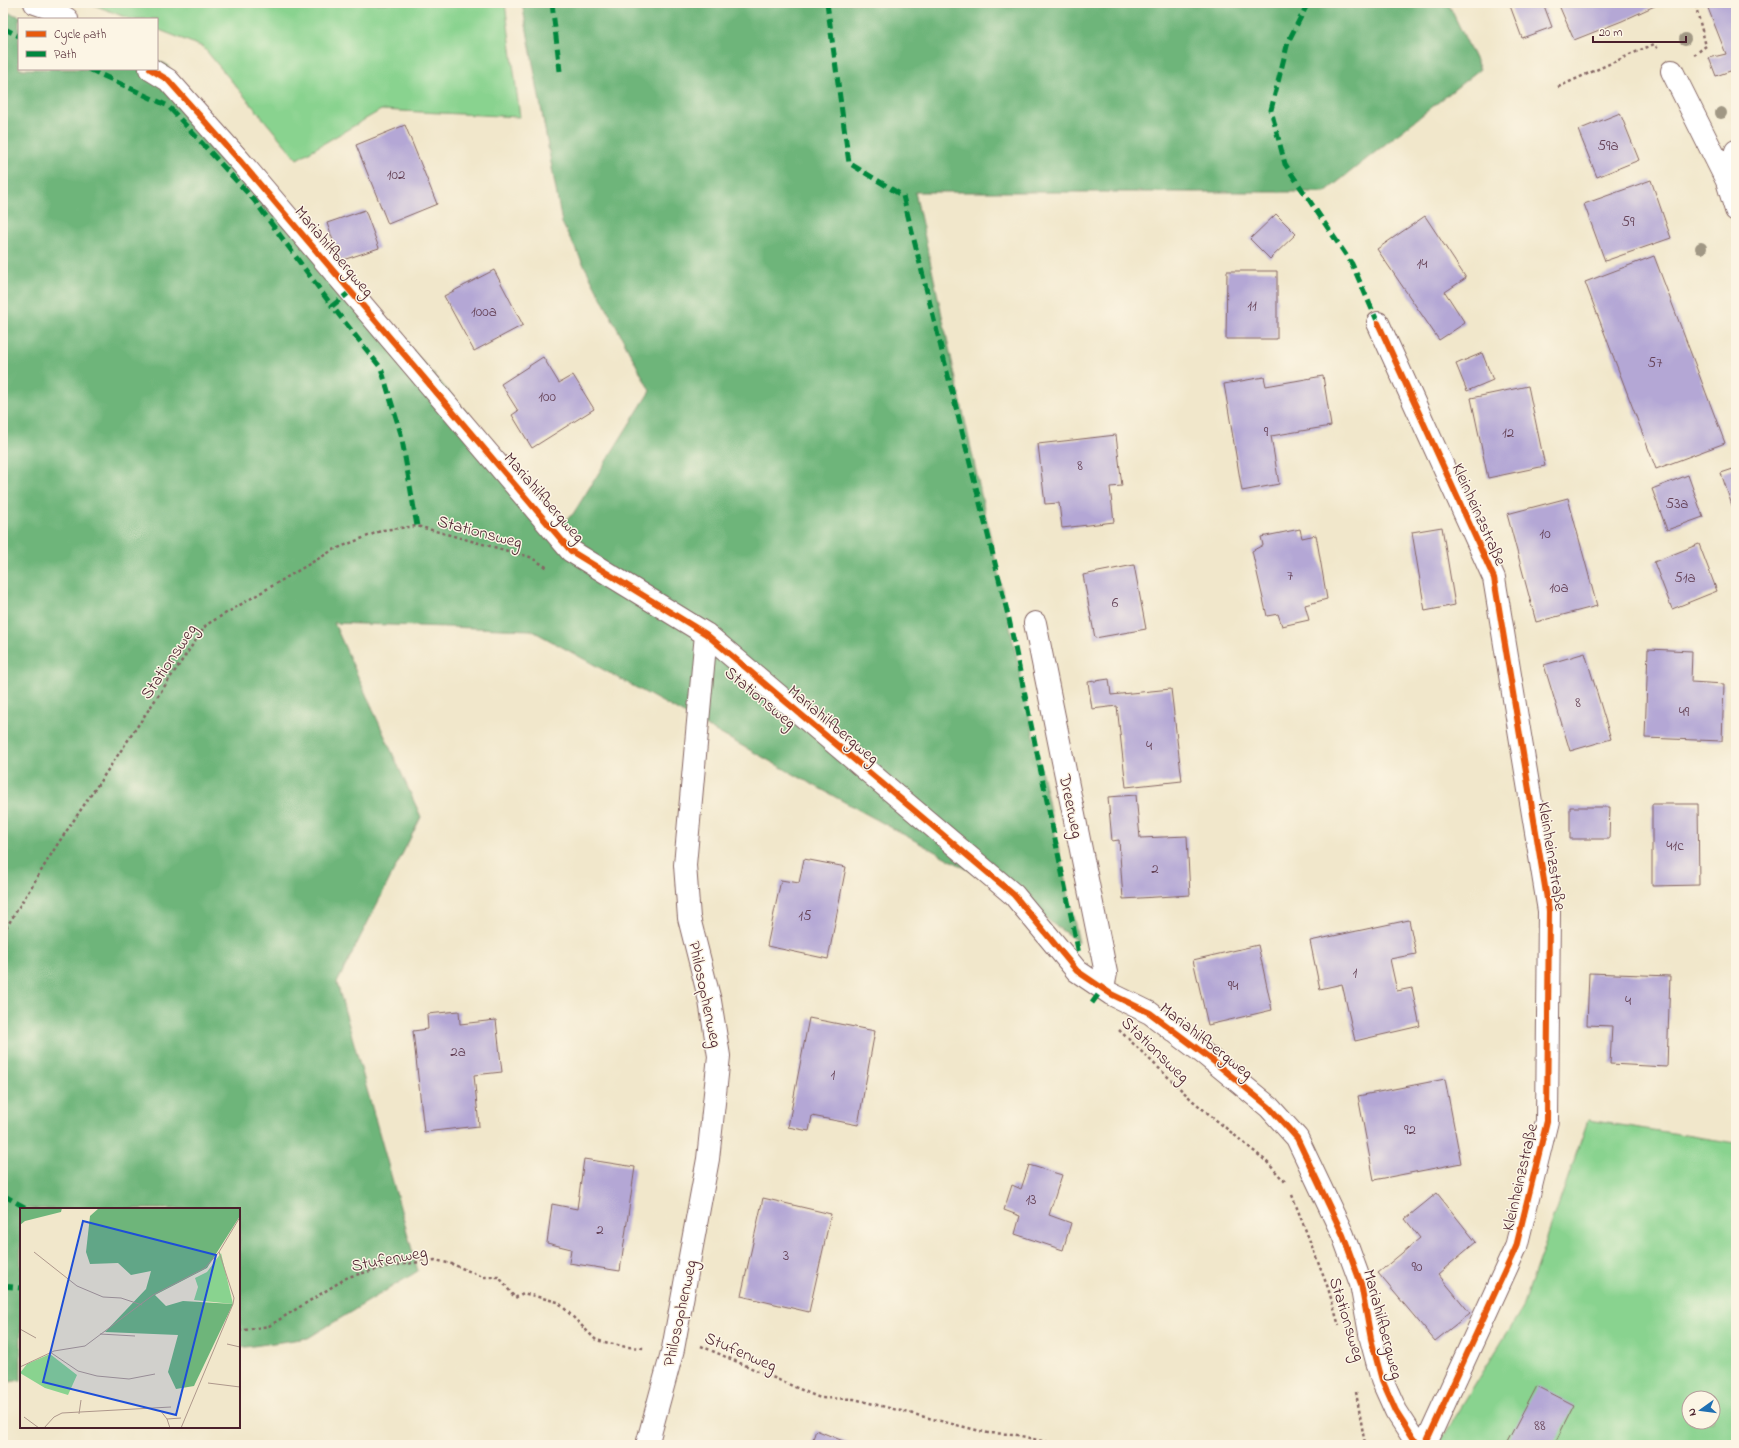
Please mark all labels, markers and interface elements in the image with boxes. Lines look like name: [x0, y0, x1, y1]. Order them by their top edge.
legend: [18, 18, 158, 70]
scale bar: [1593, 18, 1686, 44]
text: 20 m: [1599, 24, 1622, 42]
text: Cycle path: [54, 26, 106, 45]
text: Path: [54, 46, 77, 64]
house number: 59a: [1597, 135, 1619, 157]
house number: 102: [387, 164, 406, 186]
street label: Mariahilfbergweg: [286, 201, 380, 305]
house number: 59: [1621, 211, 1635, 233]
house number: 14: [1417, 253, 1427, 275]
house number: 11: [1247, 295, 1257, 317]
house number: 100a: [471, 301, 497, 323]
house number: 57: [1648, 352, 1662, 374]
house number: 100: [538, 386, 556, 408]
house number: 9: [1264, 421, 1269, 443]
house number: 12: [1502, 422, 1515, 444]
street label: Mariahilfbergweg: [496, 447, 590, 550]
house number: 8: [1077, 455, 1083, 477]
street label: Kleinheinzstraße: [1445, 459, 1513, 570]
house number: 53a: [1666, 493, 1688, 515]
street label: Stationsweg: [434, 509, 525, 558]
house number: 10: [1539, 523, 1551, 545]
house number: 7: [1287, 565, 1293, 587]
house number: 51a: [1674, 567, 1696, 589]
house number: 10a: [1549, 577, 1569, 599]
house number: 6: [1112, 592, 1119, 614]
street label: Stationsweg: [135, 619, 206, 706]
street label: Stationsweg: [717, 661, 801, 737]
street label: Mariahilfbergweg: [780, 679, 884, 773]
house number: 8: [1575, 692, 1581, 714]
house number: 49: [1679, 701, 1690, 723]
house number: 4: [1146, 735, 1152, 757]
street label: Dreerweg: [1049, 771, 1089, 841]
street label: Kleinheinzstraße: [1531, 800, 1573, 913]
house number: 41c: [1666, 835, 1684, 857]
house number: 2: [1151, 858, 1159, 880]
house number: 15: [798, 905, 812, 927]
street label: Philosophenweg: [679, 939, 728, 1050]
house number: 1: [1353, 962, 1358, 984]
house number: 94: [1228, 975, 1238, 997]
house number: 4: [1625, 990, 1631, 1012]
street label: Mariahilfbergweg: [1153, 997, 1258, 1087]
street label: Stationsweg: [1114, 1011, 1195, 1091]
house number: 2a: [450, 1041, 466, 1063]
house number: 1: [831, 1064, 836, 1086]
house number: 92: [1404, 1119, 1417, 1141]
street label: Kleinheinzstraße: [1496, 1121, 1545, 1234]
house number: 13: [1026, 1189, 1036, 1211]
inset map: [20, 1208, 240, 1428]
house number: 2: [596, 1219, 604, 1241]
street label: Stufenweg: [349, 1240, 430, 1281]
house number: 3: [783, 1245, 789, 1267]
house number: 90: [1412, 1256, 1423, 1278]
street label: Philosophenweg: [657, 1258, 706, 1369]
street label: Mariahilfbergweg: [1354, 1267, 1409, 1383]
street label: Stationsweg: [1320, 1274, 1371, 1365]
street label: Stufenweg: [699, 1326, 781, 1381]
north arrow: [1681, 1390, 1721, 1430]
text: N: [1684, 1407, 1701, 1418]
house number: 88: [1534, 1415, 1546, 1437]

